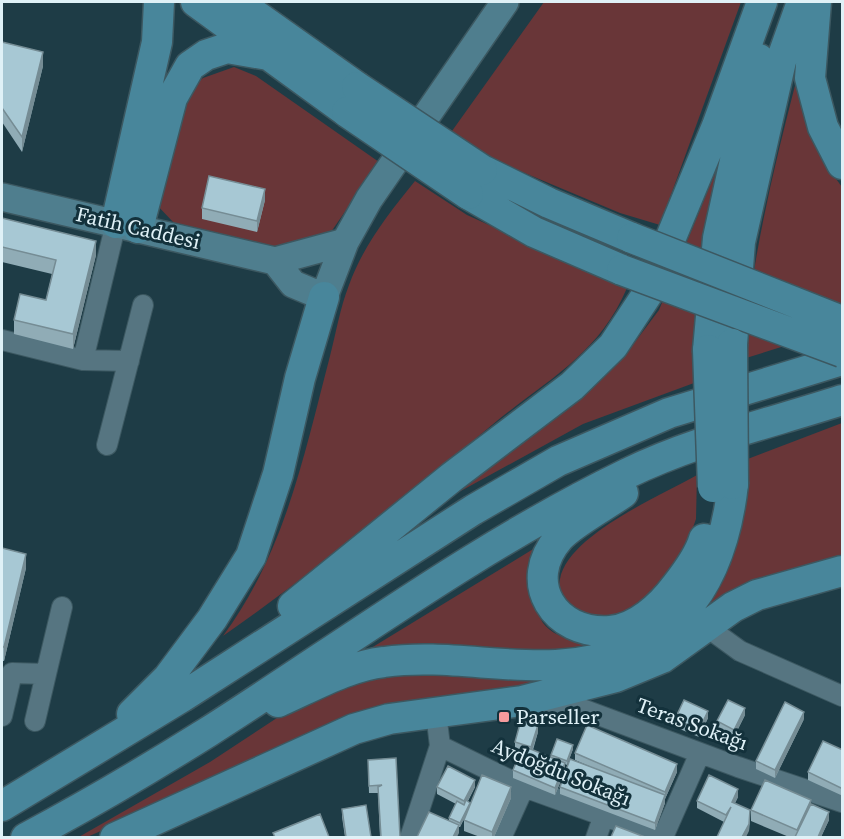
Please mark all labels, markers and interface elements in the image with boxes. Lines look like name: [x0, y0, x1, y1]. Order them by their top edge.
street label: Fatih Caddesi: [73, 199, 203, 256]
street label: Teras Sokağı: [632, 690, 752, 757]
place label: Parseller: [516, 702, 599, 731]
marker: Parseller: [497, 710, 511, 724]
street label: Aydoğdu Sokağı: [487, 730, 635, 813]

